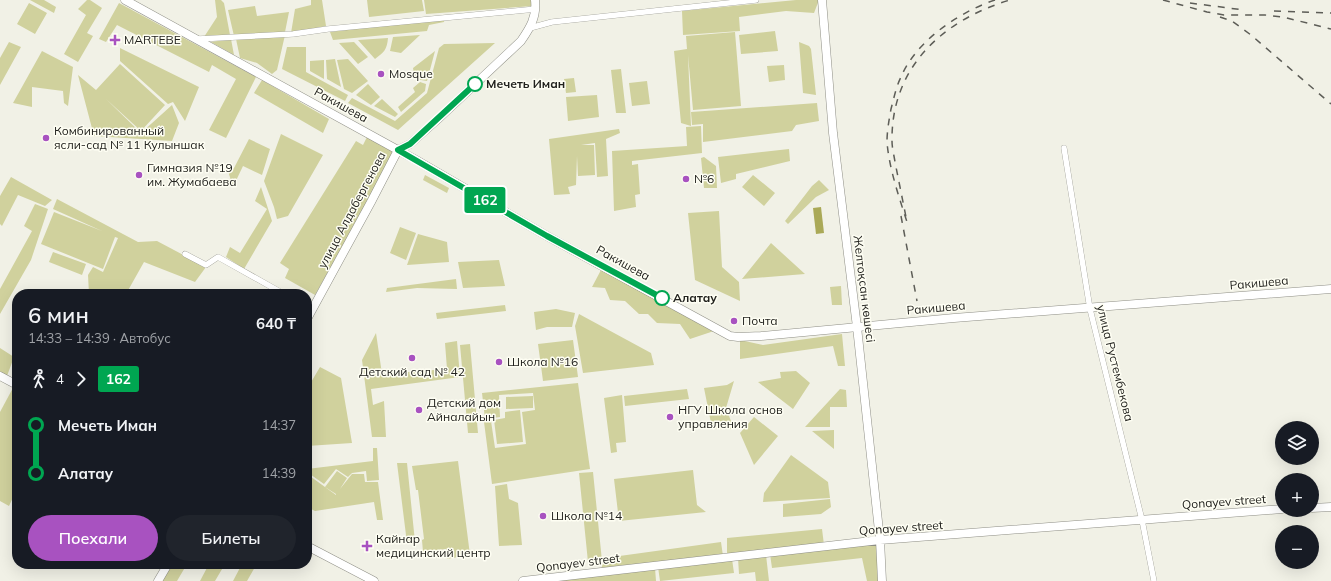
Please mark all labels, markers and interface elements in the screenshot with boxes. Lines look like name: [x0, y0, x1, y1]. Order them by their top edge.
place label: MARTEBE: [124, 32, 181, 47]
marker: MARTEBE: [109, 34, 121, 46]
place label: Mosque: [389, 66, 433, 81]
marker: Mosque: [376, 69, 386, 79]
marker: Мечеть Иман: [467, 76, 483, 92]
place label: Мечеть Иман: [486, 76, 565, 91]
street label: Ракишева: [312, 84, 371, 125]
place label: Комбинированный ясли-сад № 11 Кулыншак: [54, 123, 205, 152]
marker: Комбинированный ясли-сад № 11 Кулыншак: [41, 133, 51, 143]
street label: улица Алдабергенова: [314, 149, 389, 271]
place label: Гимназия №19 им. Жумабаева: [147, 160, 237, 189]
marker: Гимназия №19 им. Жумабаева: [134, 170, 144, 180]
place label: №6: [694, 171, 714, 186]
marker: №6: [681, 174, 691, 184]
line badge: 162: [462, 187, 508, 213]
text: 162: [472, 191, 498, 209]
street label: Желтоқсан көшесі: [850, 235, 878, 343]
street label: Ракишева: [594, 242, 653, 283]
street label: Ракишева: [1229, 272, 1289, 293]
marker: Алатау: [654, 290, 670, 306]
place label: Алатау: [673, 290, 717, 305]
street label: Ракишева: [906, 297, 966, 318]
text: 6 мин: [28, 301, 89, 329]
street label: улица Рустембекова: [1094, 303, 1137, 423]
place label: Почта: [742, 313, 778, 328]
text: 640 ₸: [256, 314, 296, 333]
marker: Почта: [729, 316, 739, 326]
text: 14:33 – 14:39 · Автобус: [28, 330, 171, 346]
marker: Детский сад № 42: [407, 353, 417, 363]
place label: Школа №16: [507, 354, 578, 369]
marker: Школа №16: [494, 357, 504, 367]
place label: Детский сад № 42: [359, 364, 465, 379]
icon: walk: [28, 368, 50, 390]
icon: forward: [70, 368, 92, 390]
text: 162: [106, 370, 131, 388]
text: 4: [56, 371, 64, 387]
place label: Детский дом Айналайын: [427, 395, 501, 424]
place label: НГУ Школа основ управления: [678, 402, 783, 431]
marker: Детский дом Айналайын: [414, 405, 424, 415]
marker: НГУ Школа основ управления: [665, 412, 675, 422]
text: Мечеть Иман: [58, 416, 157, 435]
text: 14:37: [262, 417, 296, 433]
map controls: [1275, 421, 1319, 569]
button: layers: [1275, 421, 1319, 465]
text: Алатау: [58, 464, 113, 483]
text: 14:39: [262, 465, 296, 481]
button: +: [1275, 473, 1319, 517]
street label: Qonayev street: [1181, 491, 1266, 512]
place label: Школа №14: [551, 508, 622, 523]
marker: Школа №14: [538, 511, 548, 521]
button: Поехали: [28, 515, 158, 561]
button: Билеты: [166, 515, 296, 561]
street label: Qonayev street: [858, 517, 943, 538]
button: −: [1275, 525, 1319, 569]
place label: Кайнар медицинский центр: [376, 531, 491, 560]
marker: Кайнар медицинский центр: [361, 540, 373, 552]
street label: Qonayev street: [535, 550, 621, 575]

